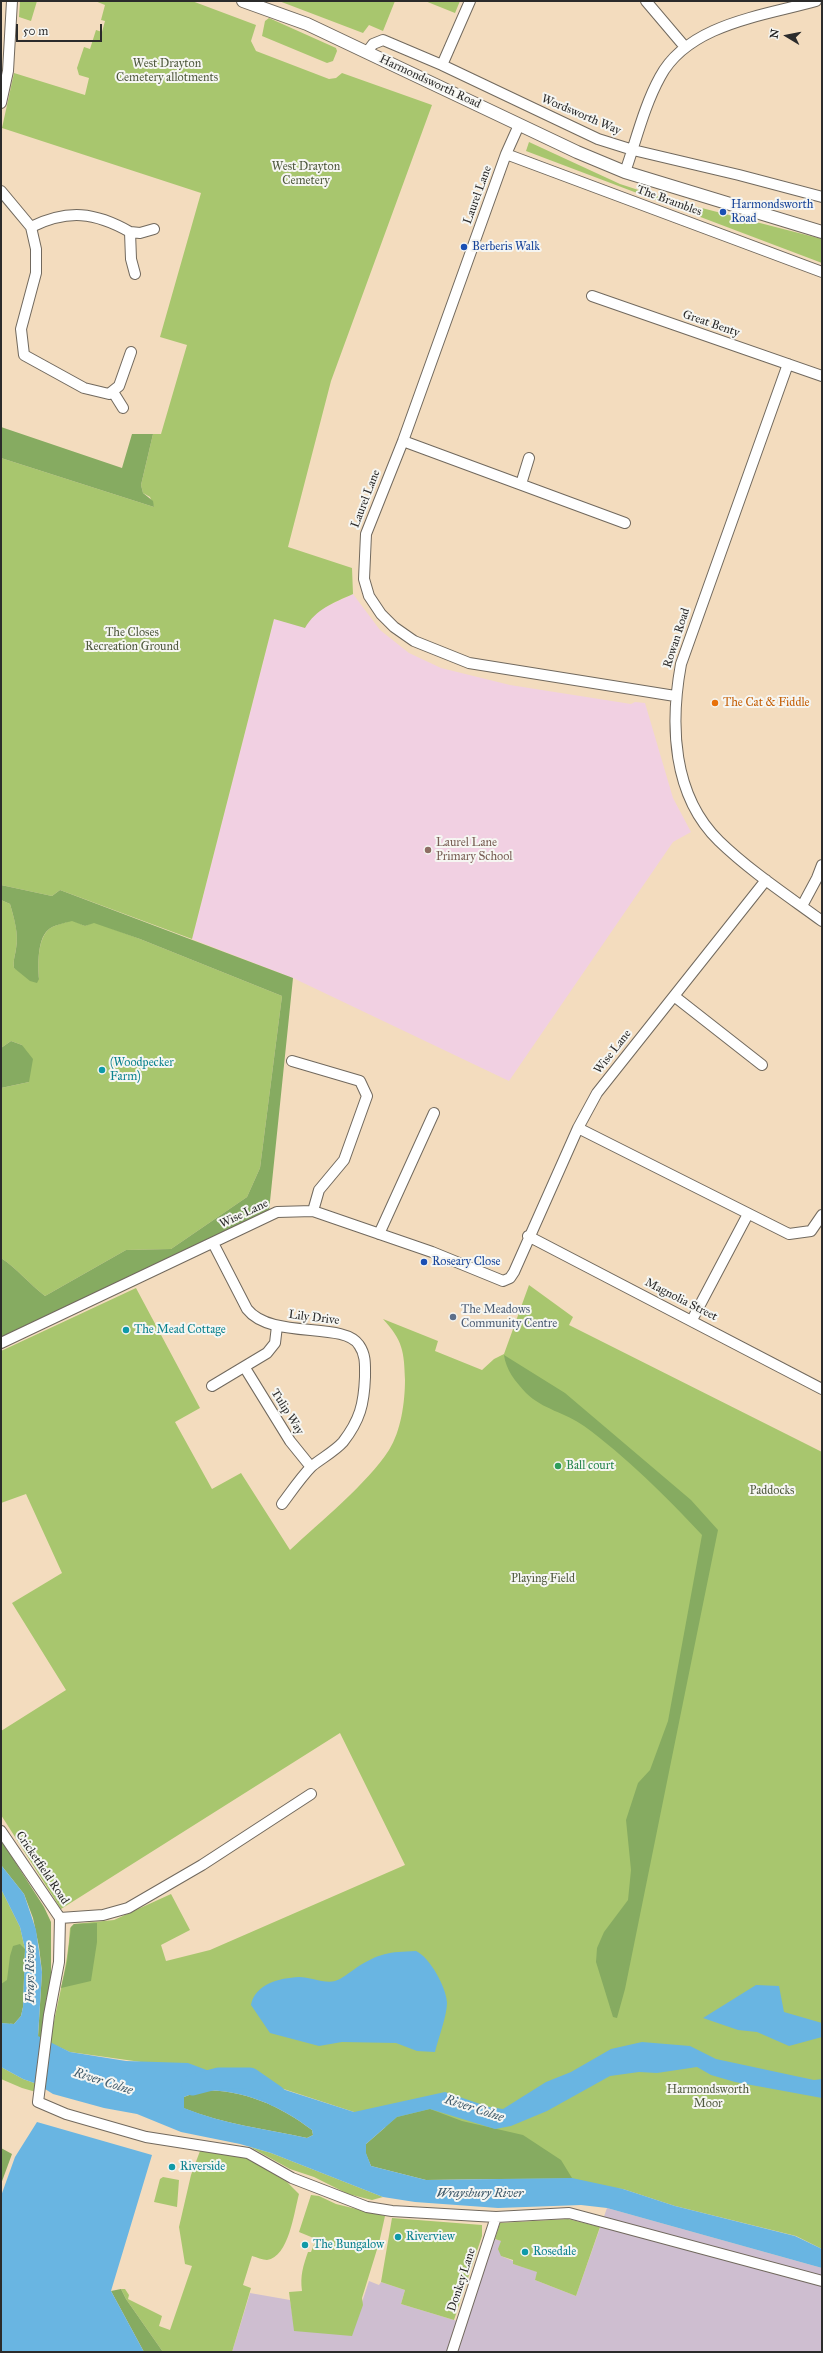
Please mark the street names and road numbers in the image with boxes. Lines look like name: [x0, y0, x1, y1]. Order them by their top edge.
street label: Harmondsworth Road: [377, 52, 483, 112]
street label: Wordsworth Way: [539, 92, 623, 138]
street label: Laurel Lane: [461, 164, 495, 226]
street label: The Brambles: [634, 183, 704, 219]
street label: Great Benty: [681, 308, 741, 340]
street label: Laurel Lane: [348, 468, 384, 530]
street label: Rowan Road: [661, 606, 693, 670]
street label: Wise Lane: [591, 1027, 635, 1077]
street label: Wise Lane: [217, 1196, 271, 1232]
street label: Magnolia Street: [642, 1276, 720, 1324]
street label: Lily Drive: [288, 1308, 340, 1328]
street label: Tulip Way: [267, 1387, 307, 1437]
street label: Cricketfield Road: [12, 1829, 72, 1907]
street label: Donkey Lane: [445, 2246, 479, 2314]

